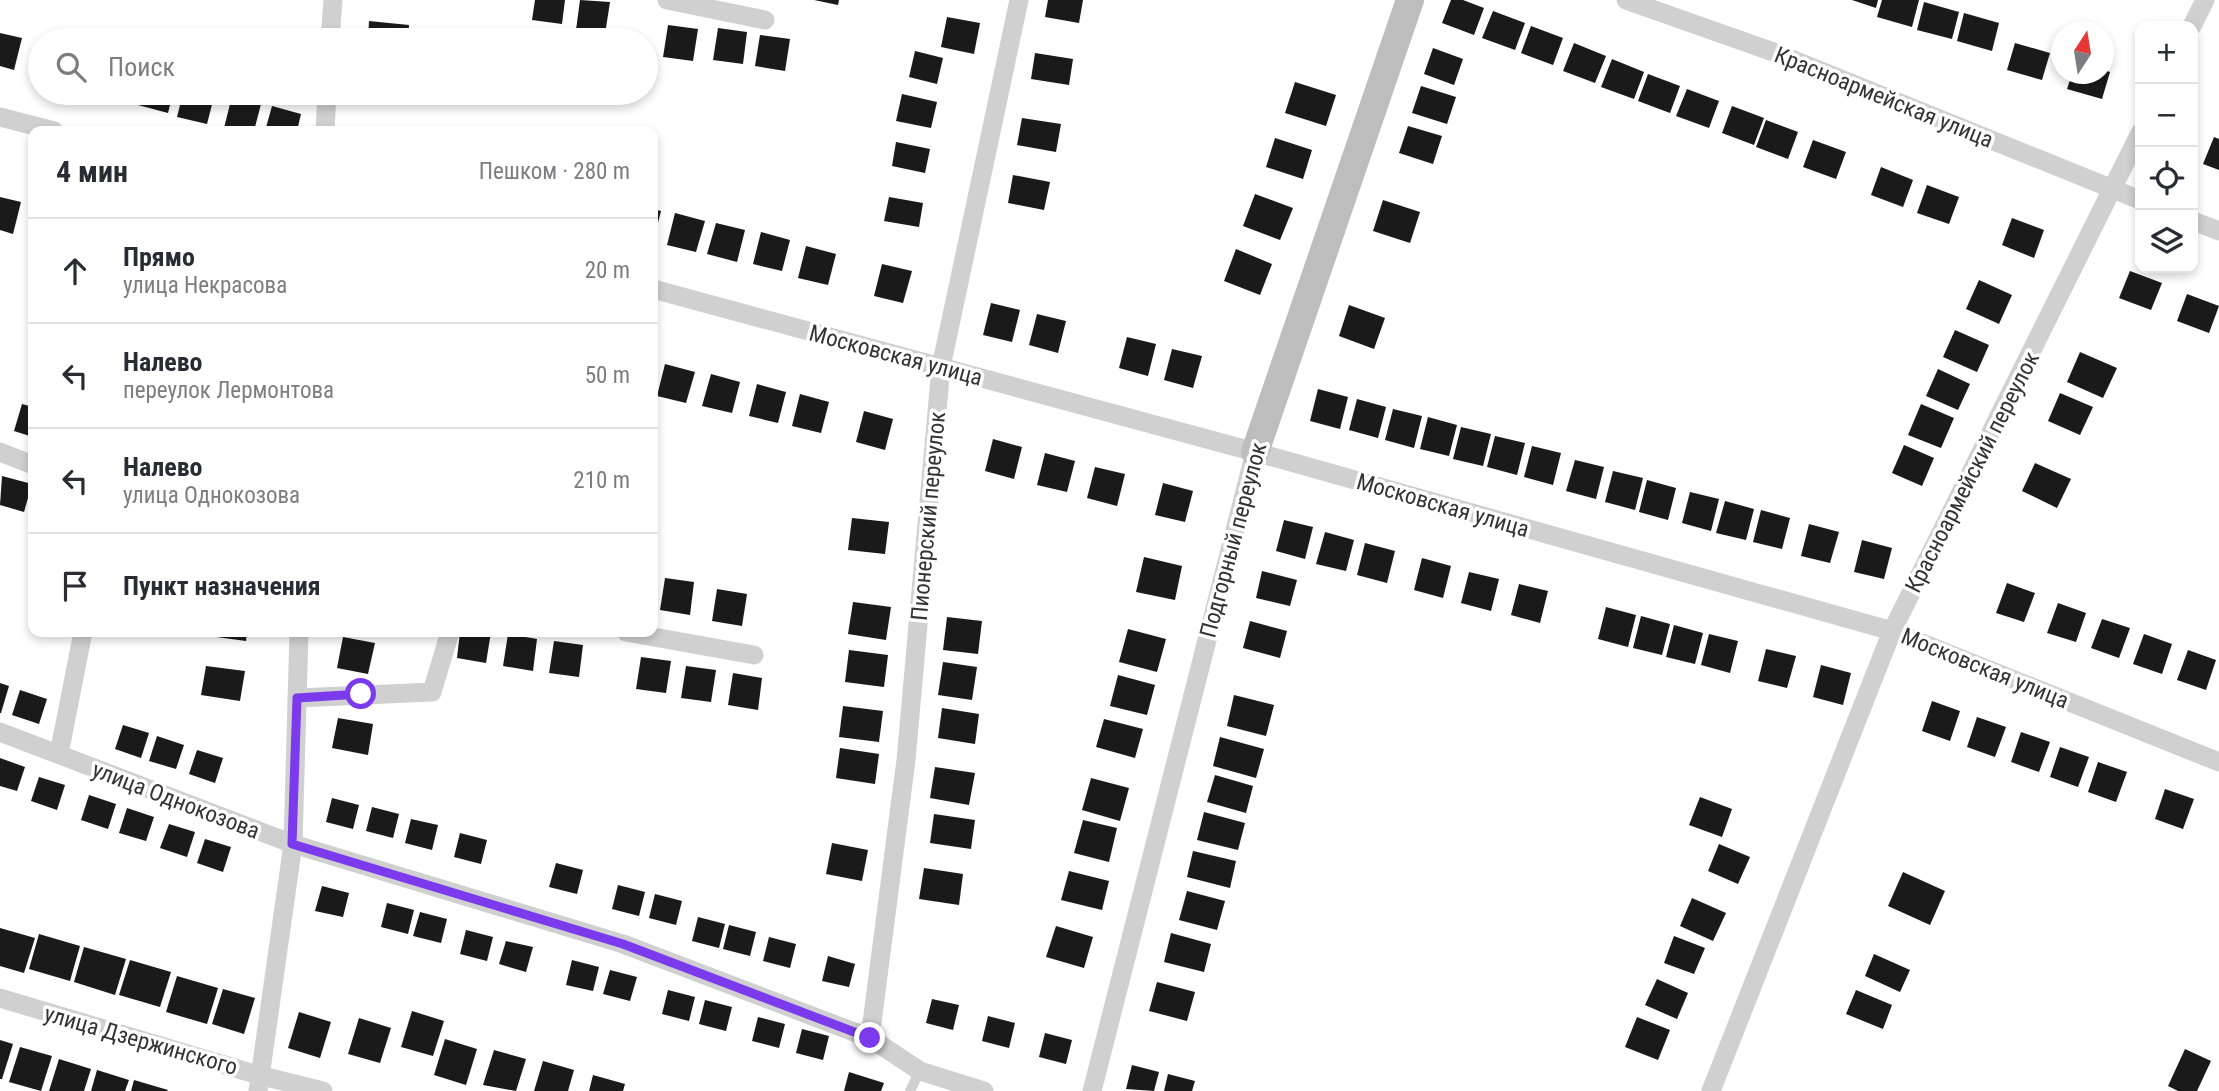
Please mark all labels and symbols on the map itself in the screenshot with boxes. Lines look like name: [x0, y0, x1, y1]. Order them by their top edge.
north arrow: [2051, 21, 2114, 84]
street label: Красноармейская улица: [1771, 41, 1997, 154]
street label: Московская улица: [806, 319, 985, 392]
street label: Красноармейский переулок: [1900, 347, 2045, 597]
street label: Пионерский переулок: [906, 410, 951, 622]
street label: Подгорный переулок: [1194, 440, 1273, 641]
street label: Московская улица: [1353, 468, 1532, 543]
street label: Московская улица: [1897, 623, 2072, 714]
route start: [345, 678, 376, 709]
street label: улица Однокозова: [88, 756, 263, 845]
street label: улица Дзержинского: [41, 1000, 241, 1081]
route end: [854, 1022, 885, 1053]

